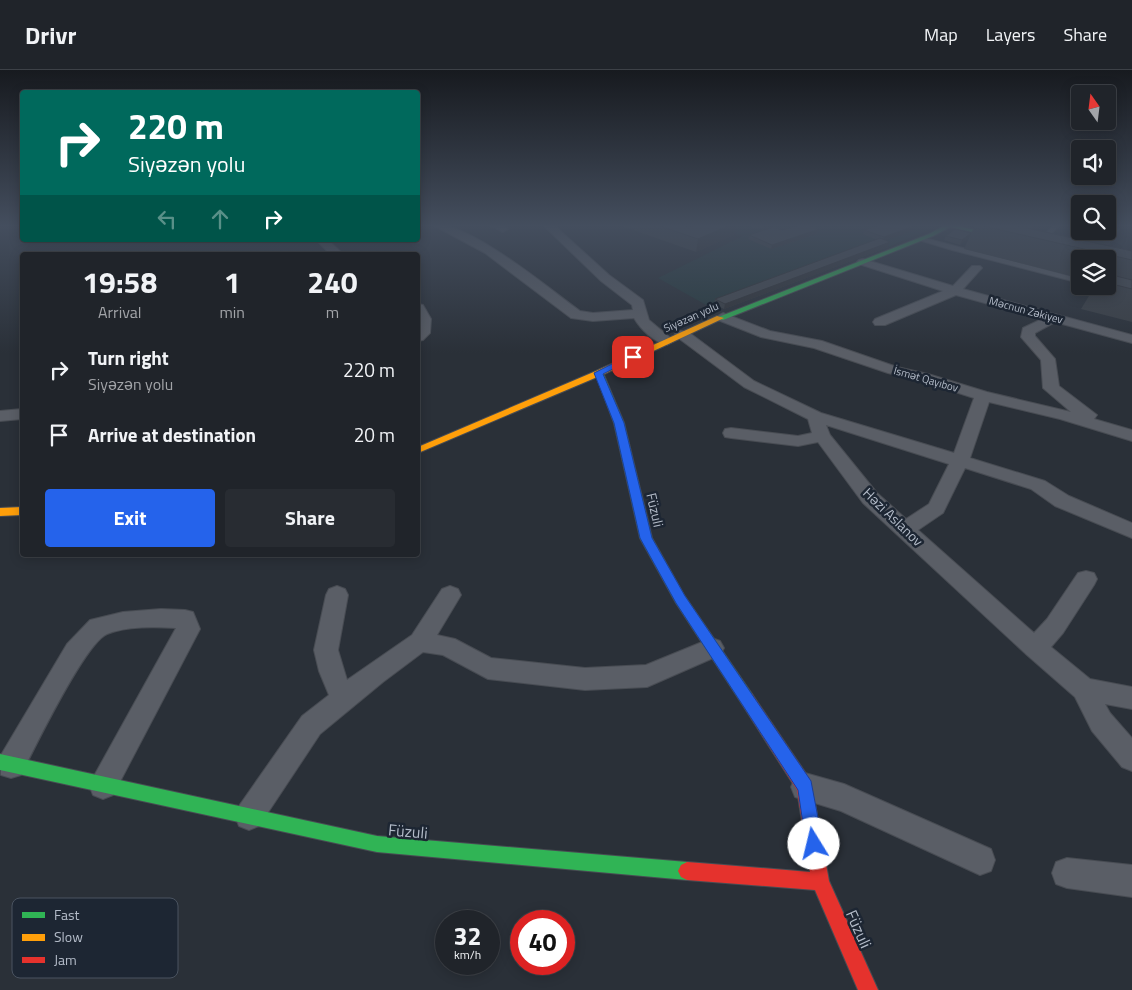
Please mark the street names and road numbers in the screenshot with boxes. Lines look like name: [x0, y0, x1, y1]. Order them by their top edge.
street label: Məcnun Zəkiyev: [987, 292, 1065, 328]
street label: Siyəzən yolu: [661, 298, 721, 336]
street label: İsmət Qayıbov: [892, 362, 961, 396]
street label: Həzi Aslanov: [859, 483, 928, 551]
street label: Füzuli: [641, 491, 670, 529]
street label: Füzuli: [387, 817, 429, 845]
street label: Füzuli: [840, 906, 878, 952]

